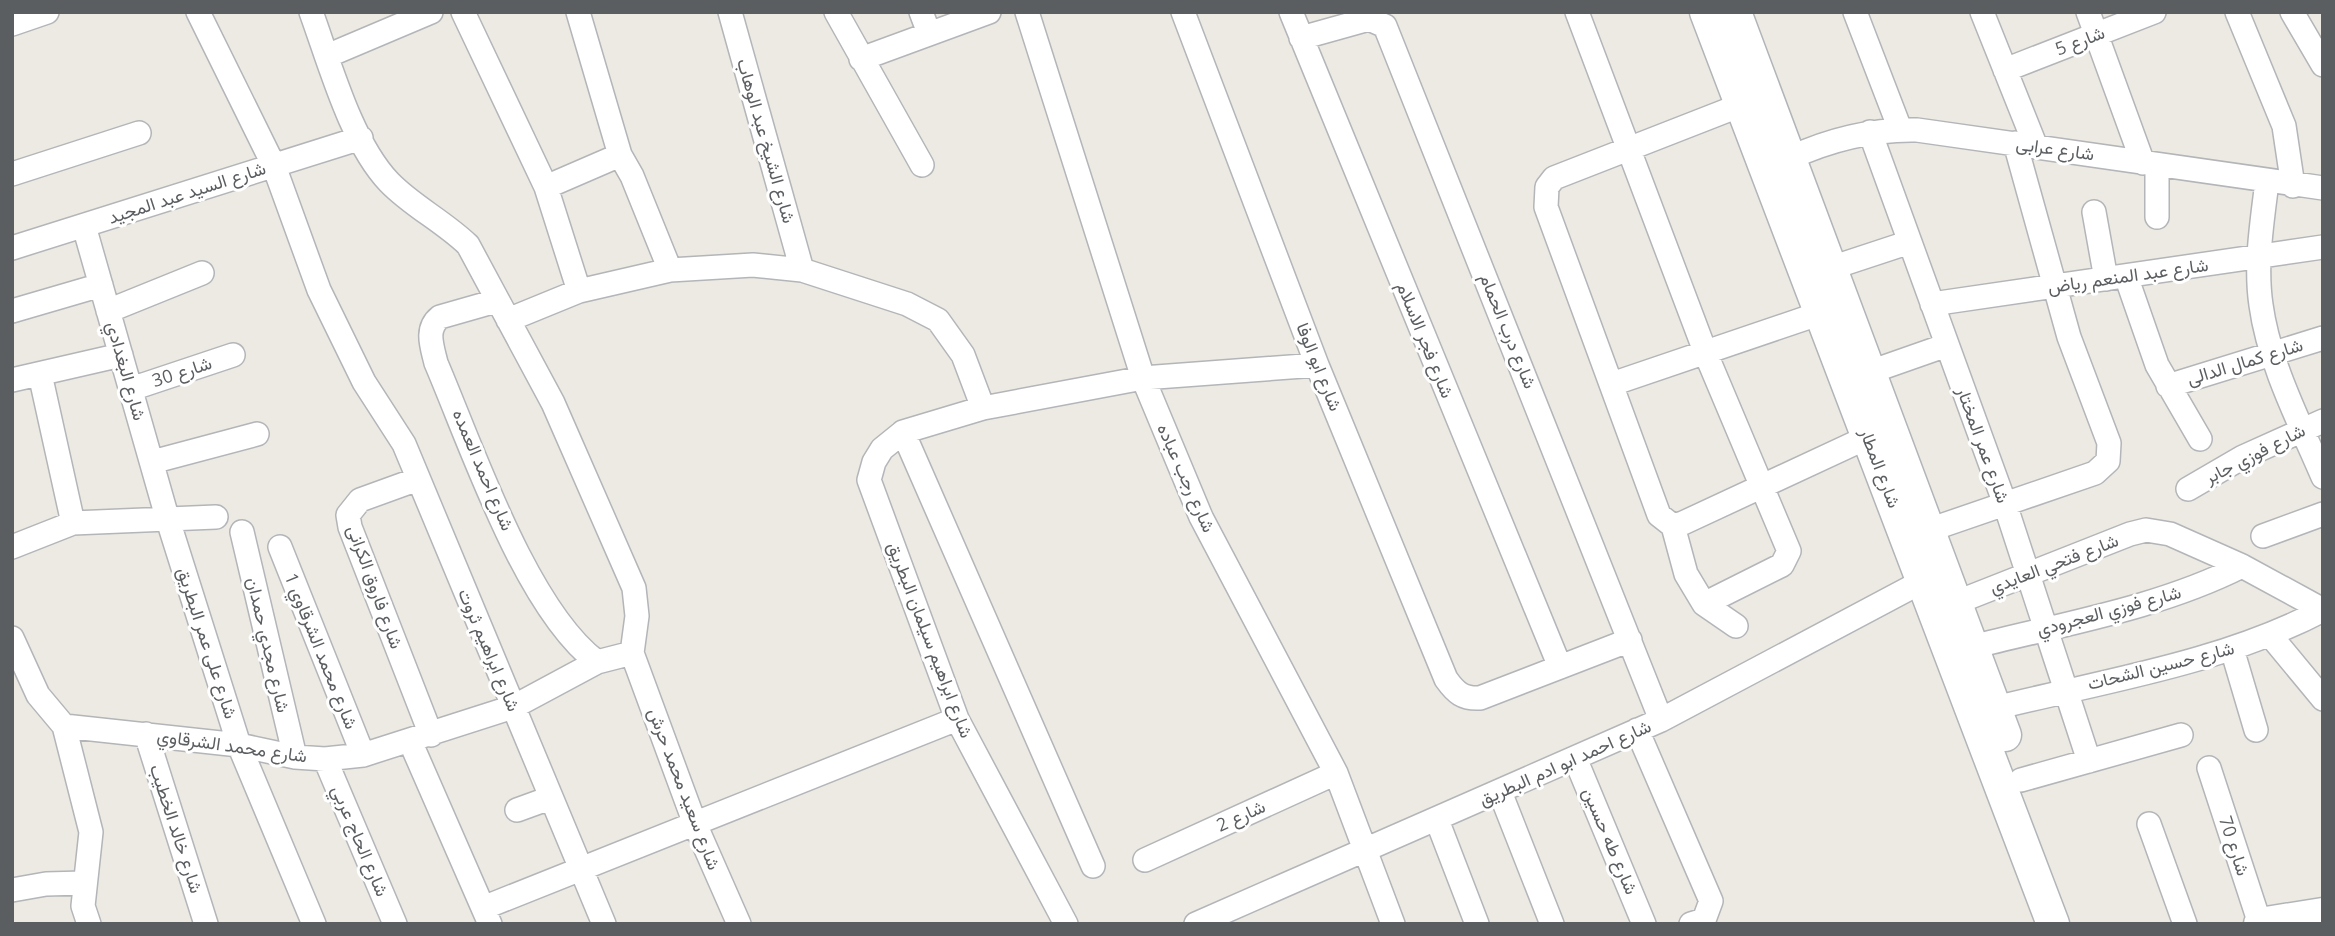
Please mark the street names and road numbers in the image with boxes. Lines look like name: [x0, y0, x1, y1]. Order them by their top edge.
street label: شارع 5: [2051, 20, 2108, 61]
street label: شارع الشيخ عبد الوهاب: [731, 56, 802, 226]
street label: شارع عرابى: [2014, 131, 2096, 166]
street label: شارع السيد عبد المجيد: [105, 155, 269, 230]
street label: شارع عبد المنعم رياض: [2046, 252, 2210, 299]
street label: شارع درب الحمام: [1474, 270, 1543, 392]
street label: شارع فجر الاسلام: [1391, 278, 1460, 402]
street label: شارع البغدادي: [98, 318, 153, 424]
street label: شارع ابو الوفا: [1290, 319, 1349, 415]
street label: شارع كمال الدالى: [2184, 332, 2306, 391]
street label: شارع 30: [149, 350, 215, 393]
street label: شارع عمر المختار: [1951, 382, 2016, 506]
street label: شارع احمد العمده: [447, 405, 520, 534]
street label: شارع فوزي جابر: [2199, 418, 2311, 493]
street label: شارع رجب عباده: [1151, 420, 1222, 536]
street label: شارع المطار: [1853, 423, 1907, 511]
street label: شارع فاروق الكرانى: [341, 521, 409, 652]
street label: شارع فتحي العايدي: [1986, 527, 2123, 602]
street label: شارع ابراهيم سيلمان البطريق: [882, 538, 979, 741]
street label: شارع على عمر البطريق: [171, 564, 244, 722]
street label: شارع محمد الشرقاوي 1: [276, 569, 364, 734]
street label: شارع مجدي حمدان: [238, 575, 296, 716]
street label: شارع فوزي العجرودي: [2034, 579, 2185, 645]
street label: شارع ابراهيم ثروت: [452, 584, 527, 715]
street label: شارع حسين الشحات: [2085, 635, 2237, 696]
street label: شارع سعيد محمد حرش: [642, 704, 727, 873]
street label: شارع احمد ابو ادم البطريق: [1475, 713, 1655, 812]
street label: شارع محمد الشرقاوي: [155, 723, 309, 771]
street label: شارع خالد الخطيب: [144, 761, 209, 896]
street label: شارع الحاج عربي: [323, 781, 395, 901]
street label: شارع طه حسين: [1577, 783, 1644, 898]
street label: شارع 2: [1212, 794, 1269, 837]
street label: شارع 70: [2213, 813, 2256, 879]

